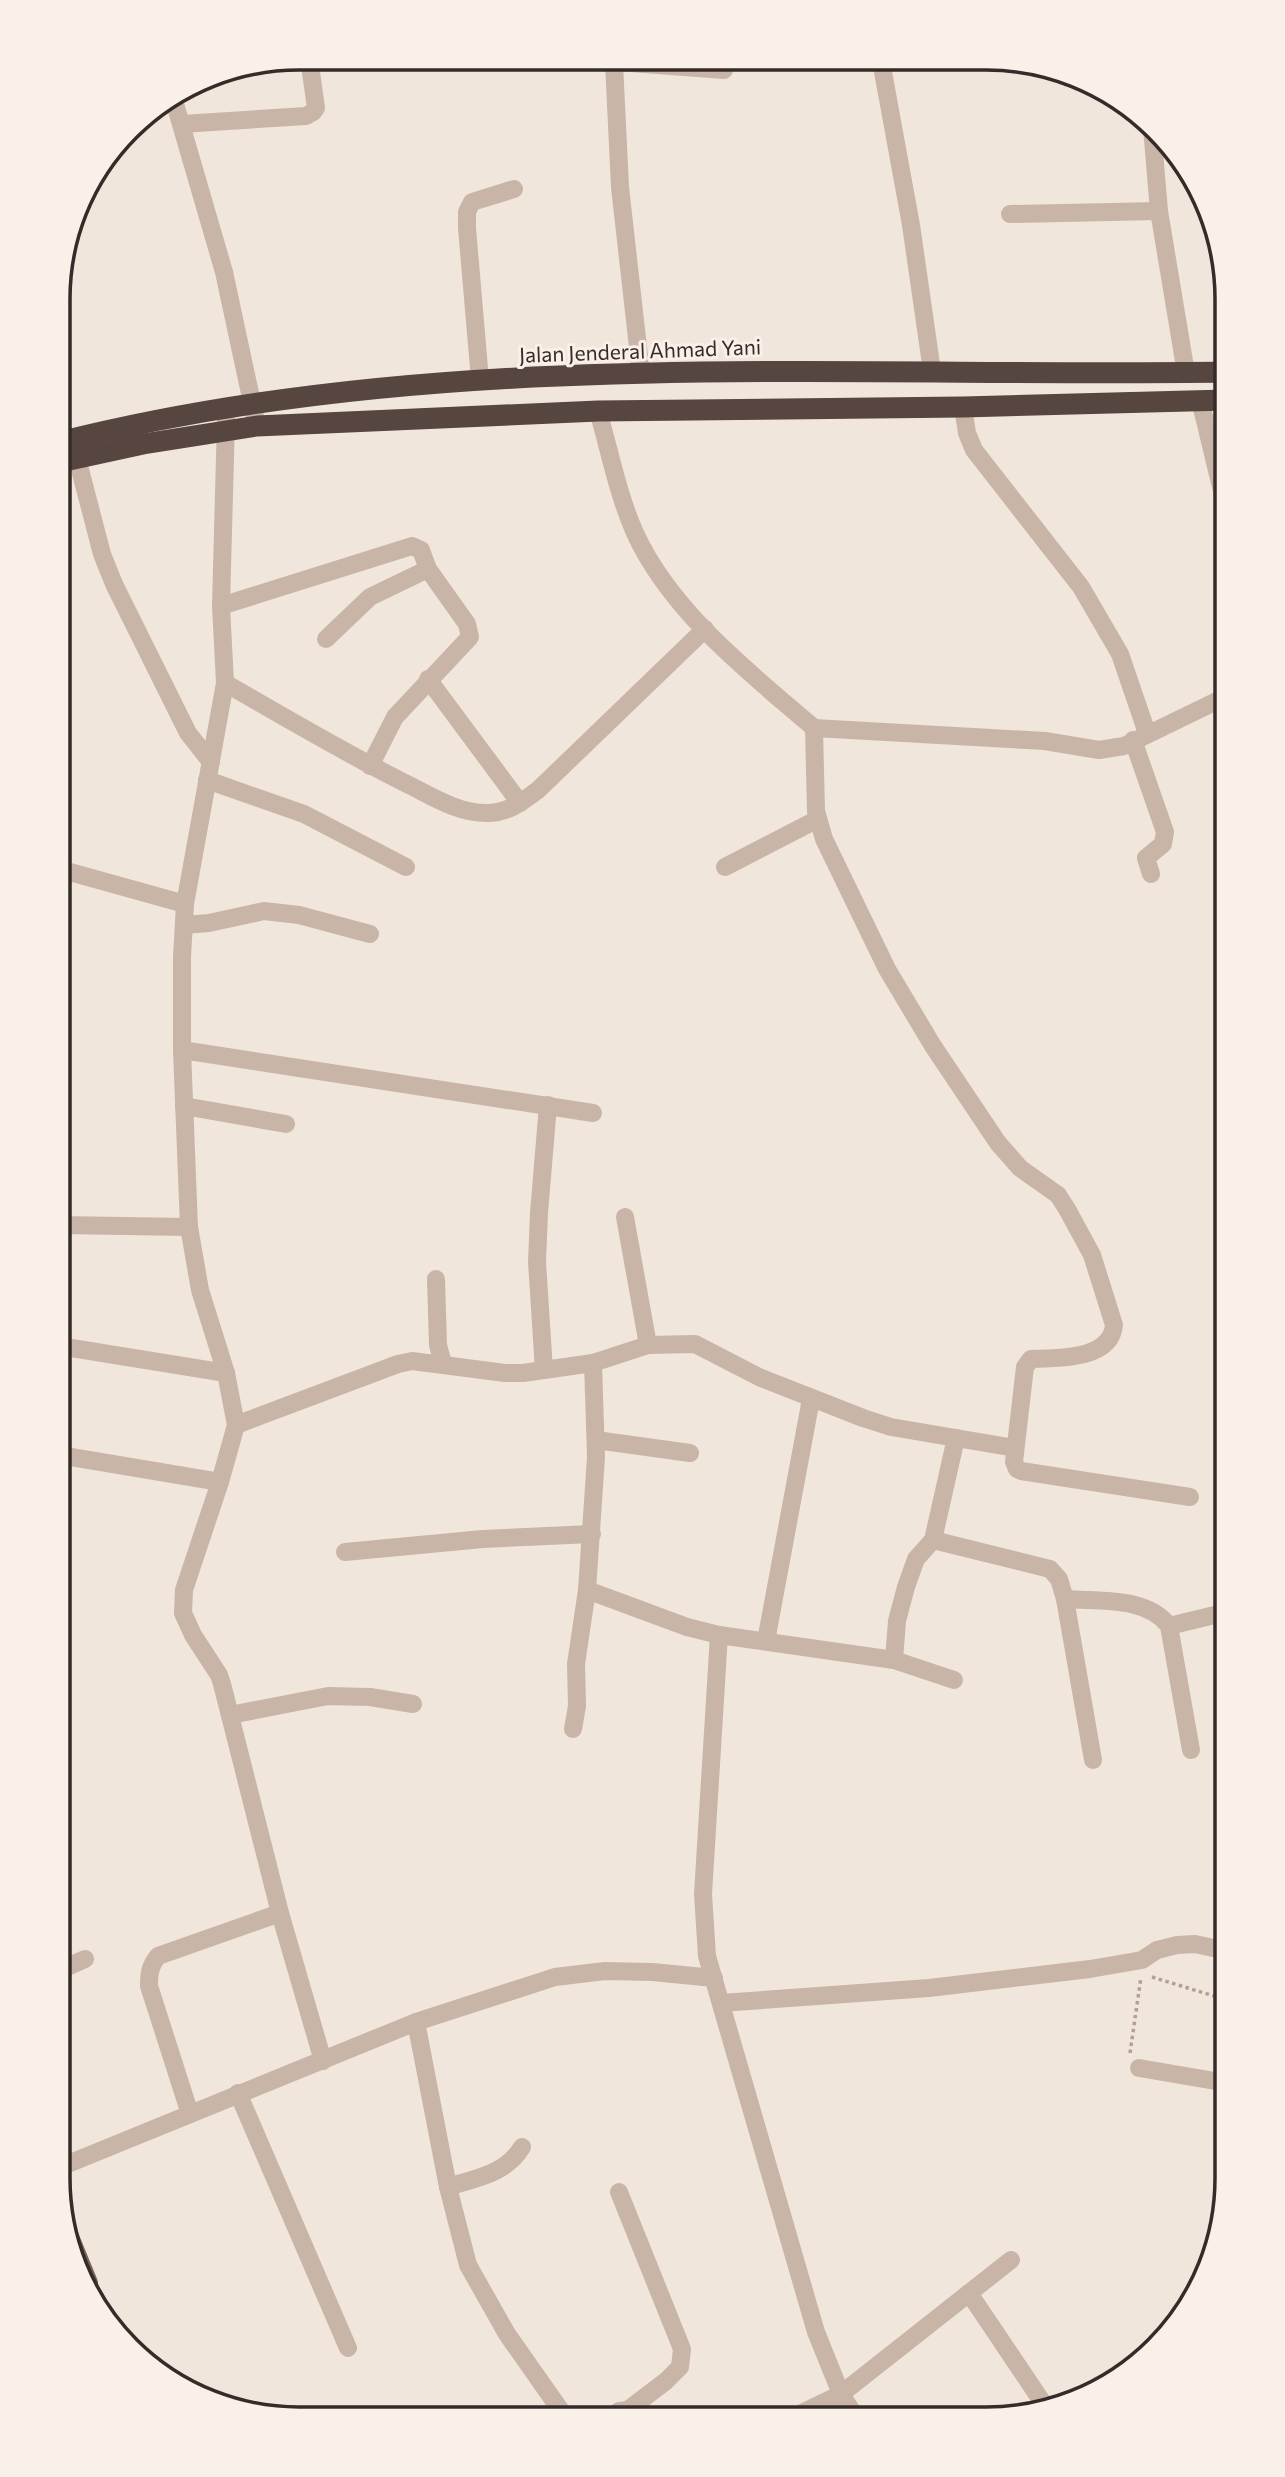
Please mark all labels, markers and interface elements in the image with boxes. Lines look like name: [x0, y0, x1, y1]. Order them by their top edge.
street label: Jalan Jenderal Ahmad Yani: [518, 333, 762, 367]

